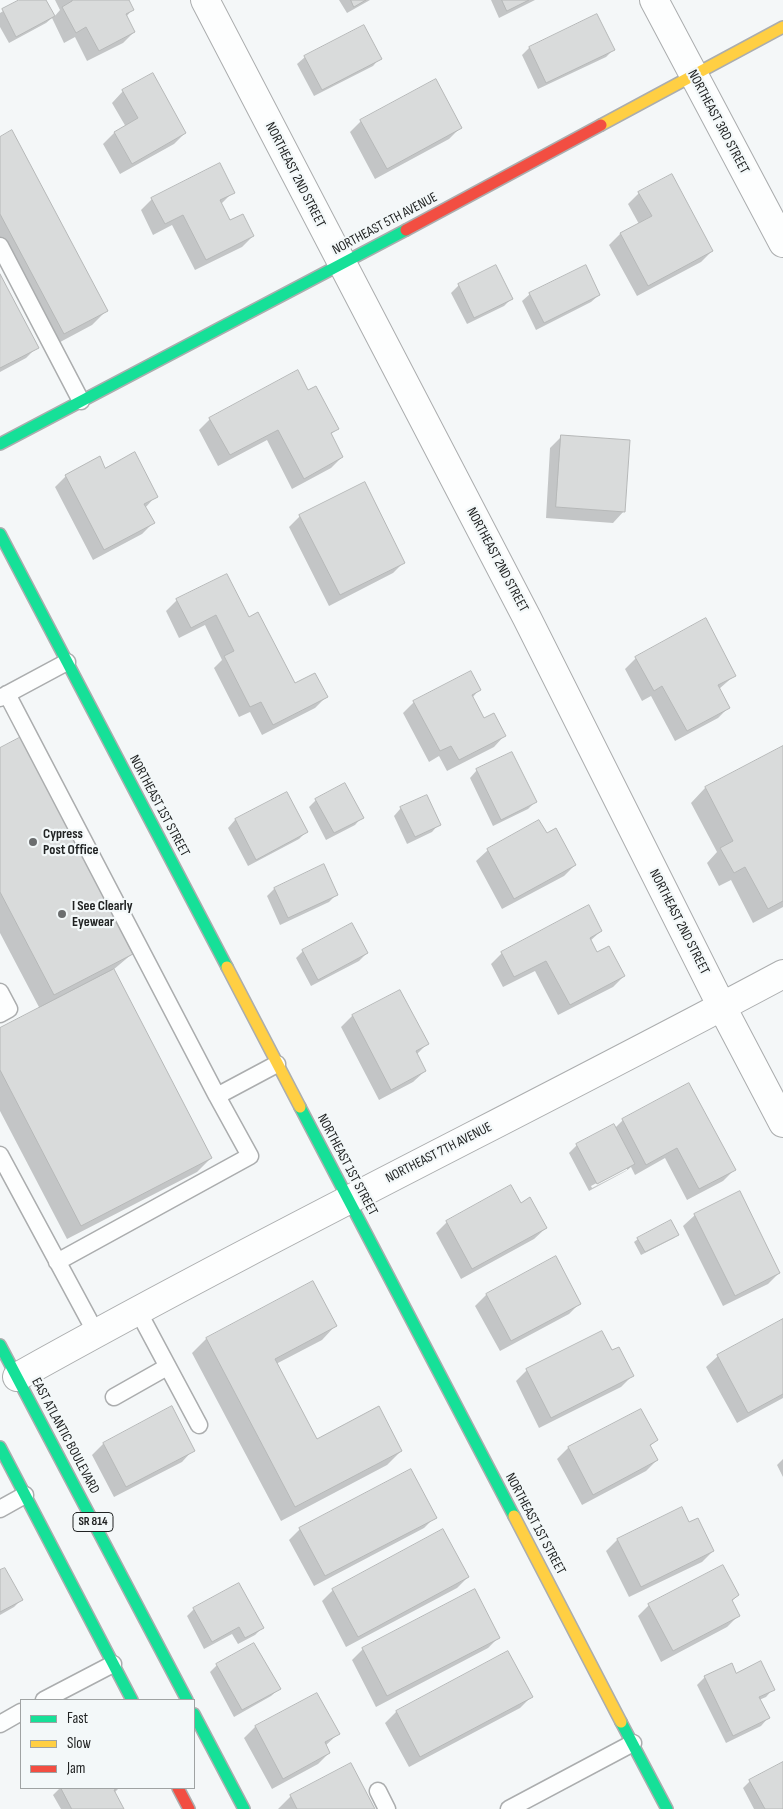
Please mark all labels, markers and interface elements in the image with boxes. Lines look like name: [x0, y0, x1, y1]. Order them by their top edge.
street label: NORTHEAST 3RD STREET: [684, 67, 752, 177]
street label: NORTHEAST 2ND STREET: [261, 120, 329, 230]
street label: NORTHEAST 5TH AVENUE: [330, 189, 440, 259]
street label: NORTHEAST 2ND STREET: [462, 505, 532, 615]
street label: NORTHEAST 1ST STREET: [125, 752, 193, 860]
place label: Cypress Post Office: [43, 826, 99, 859]
marker: Cypress Post Office: [27, 836, 39, 848]
street label: NORTHEAST 2ND STREET: [645, 867, 713, 977]
place label: I See Clearly Eyewear: [72, 898, 132, 930]
marker: I See Clearly Eyewear: [56, 908, 68, 920]
street label: NORTHEAST 1ST STREET: [313, 1111, 381, 1219]
street label: NORTHEAST 7TH AVENUE: [383, 1119, 495, 1187]
street label: EAST ATLANTIC BOULEVARD: [27, 1375, 103, 1497]
street label: NORTHEAST 1ST STREET: [501, 1470, 569, 1578]
road number: SR 814: [73, 1512, 113, 1531]
legend: [20, 1699, 195, 1789]
text: Fast: [67, 1709, 88, 1728]
text: Slow: [67, 1734, 91, 1753]
text: Jam: [67, 1759, 85, 1778]

